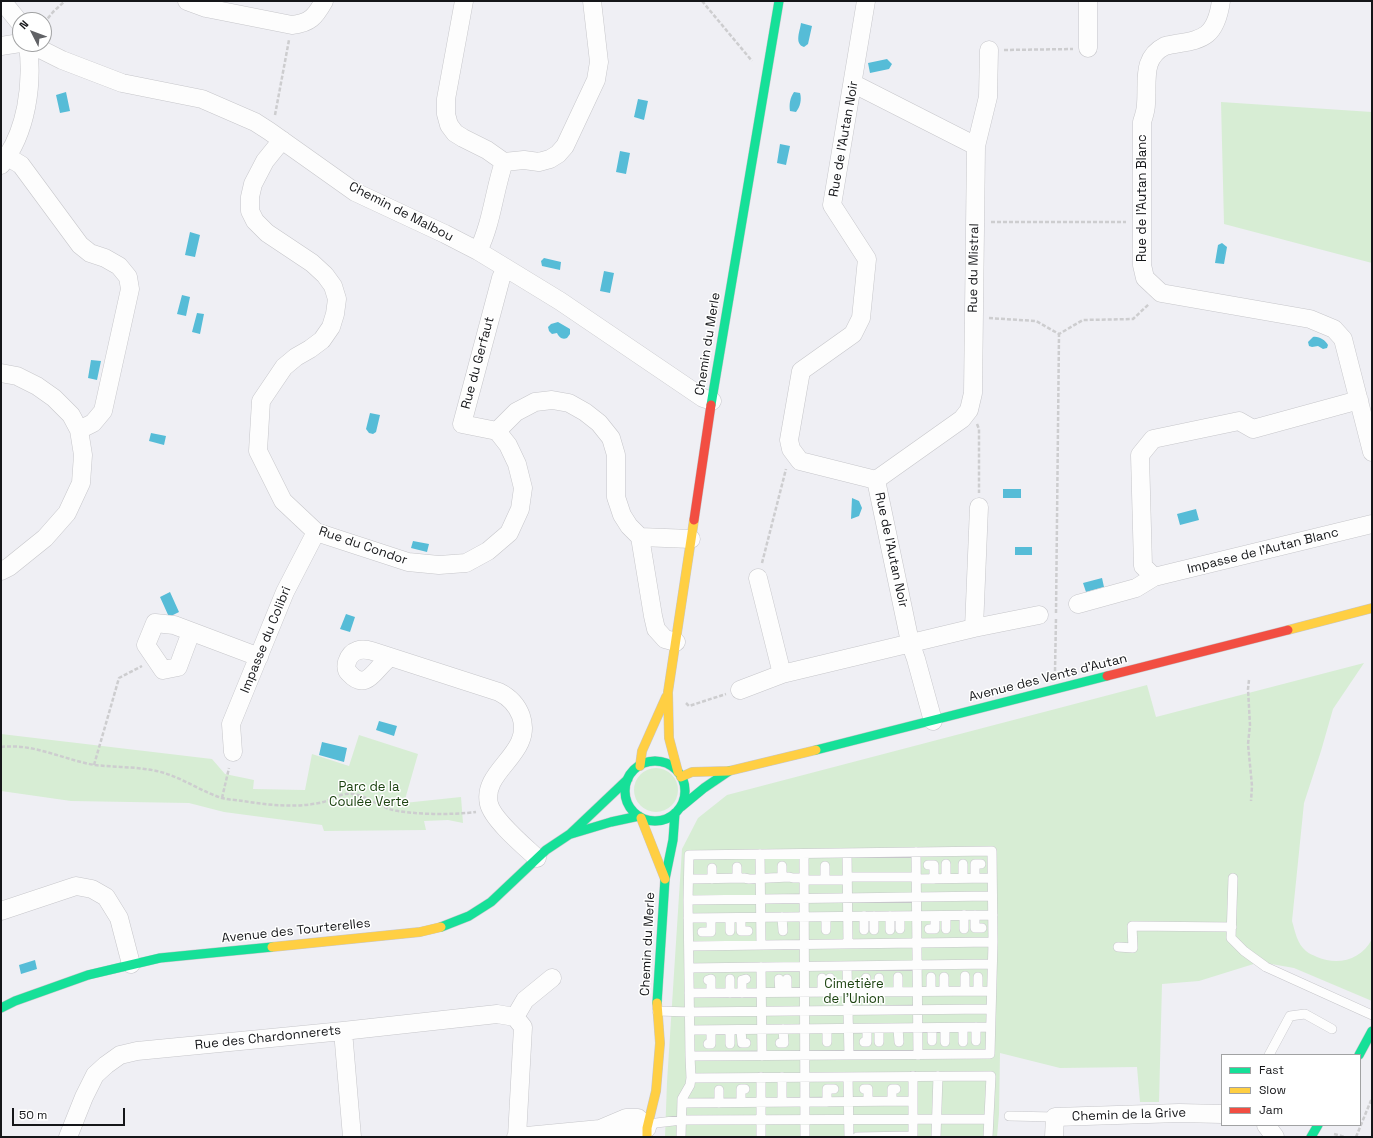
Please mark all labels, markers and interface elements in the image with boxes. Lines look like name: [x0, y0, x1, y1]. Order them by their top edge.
north arrow: [12, 12, 52, 52]
text: N: [16, 17, 31, 32]
street label: Rue de l'Autan Noir: [826, 80, 862, 198]
street label: Rue de l'Autan Blanc: [1134, 134, 1150, 262]
street label: Chemin de Malbou: [346, 179, 456, 245]
street label: Rue du Mistral: [965, 223, 983, 313]
street label: Chemin du Merle: [692, 291, 724, 397]
street label: Rue du Gerfaut: [458, 315, 498, 411]
street label: Rue de l'Autan Noir: [871, 491, 911, 609]
street label: Rue du Condor: [317, 524, 409, 568]
street label: Impasse de l'Autan Blanc: [1186, 525, 1340, 577]
street label: Impasse du Colibri: [237, 584, 295, 696]
street label: Avenue des Vents d'Autan: [967, 651, 1129, 705]
park label: Parc de la Coulée Verte: [329, 779, 409, 810]
street label: Chemin du Merle: [637, 892, 659, 996]
street label: Avenue des Tourterelles: [221, 915, 371, 947]
park label: Cimetière de l'Union: [823, 976, 885, 1007]
street label: Rue des Chardonnerets: [194, 1023, 342, 1053]
legend: [1221, 1054, 1361, 1126]
text: Fast: [1259, 1062, 1284, 1078]
text: Slow: [1259, 1082, 1286, 1098]
scale bar: [14, 1100, 127, 1126]
text: Jam: [1259, 1102, 1283, 1118]
street label: Chemin de la Grive: [1072, 1105, 1186, 1125]
text: 50 m: [19, 1107, 47, 1123]

